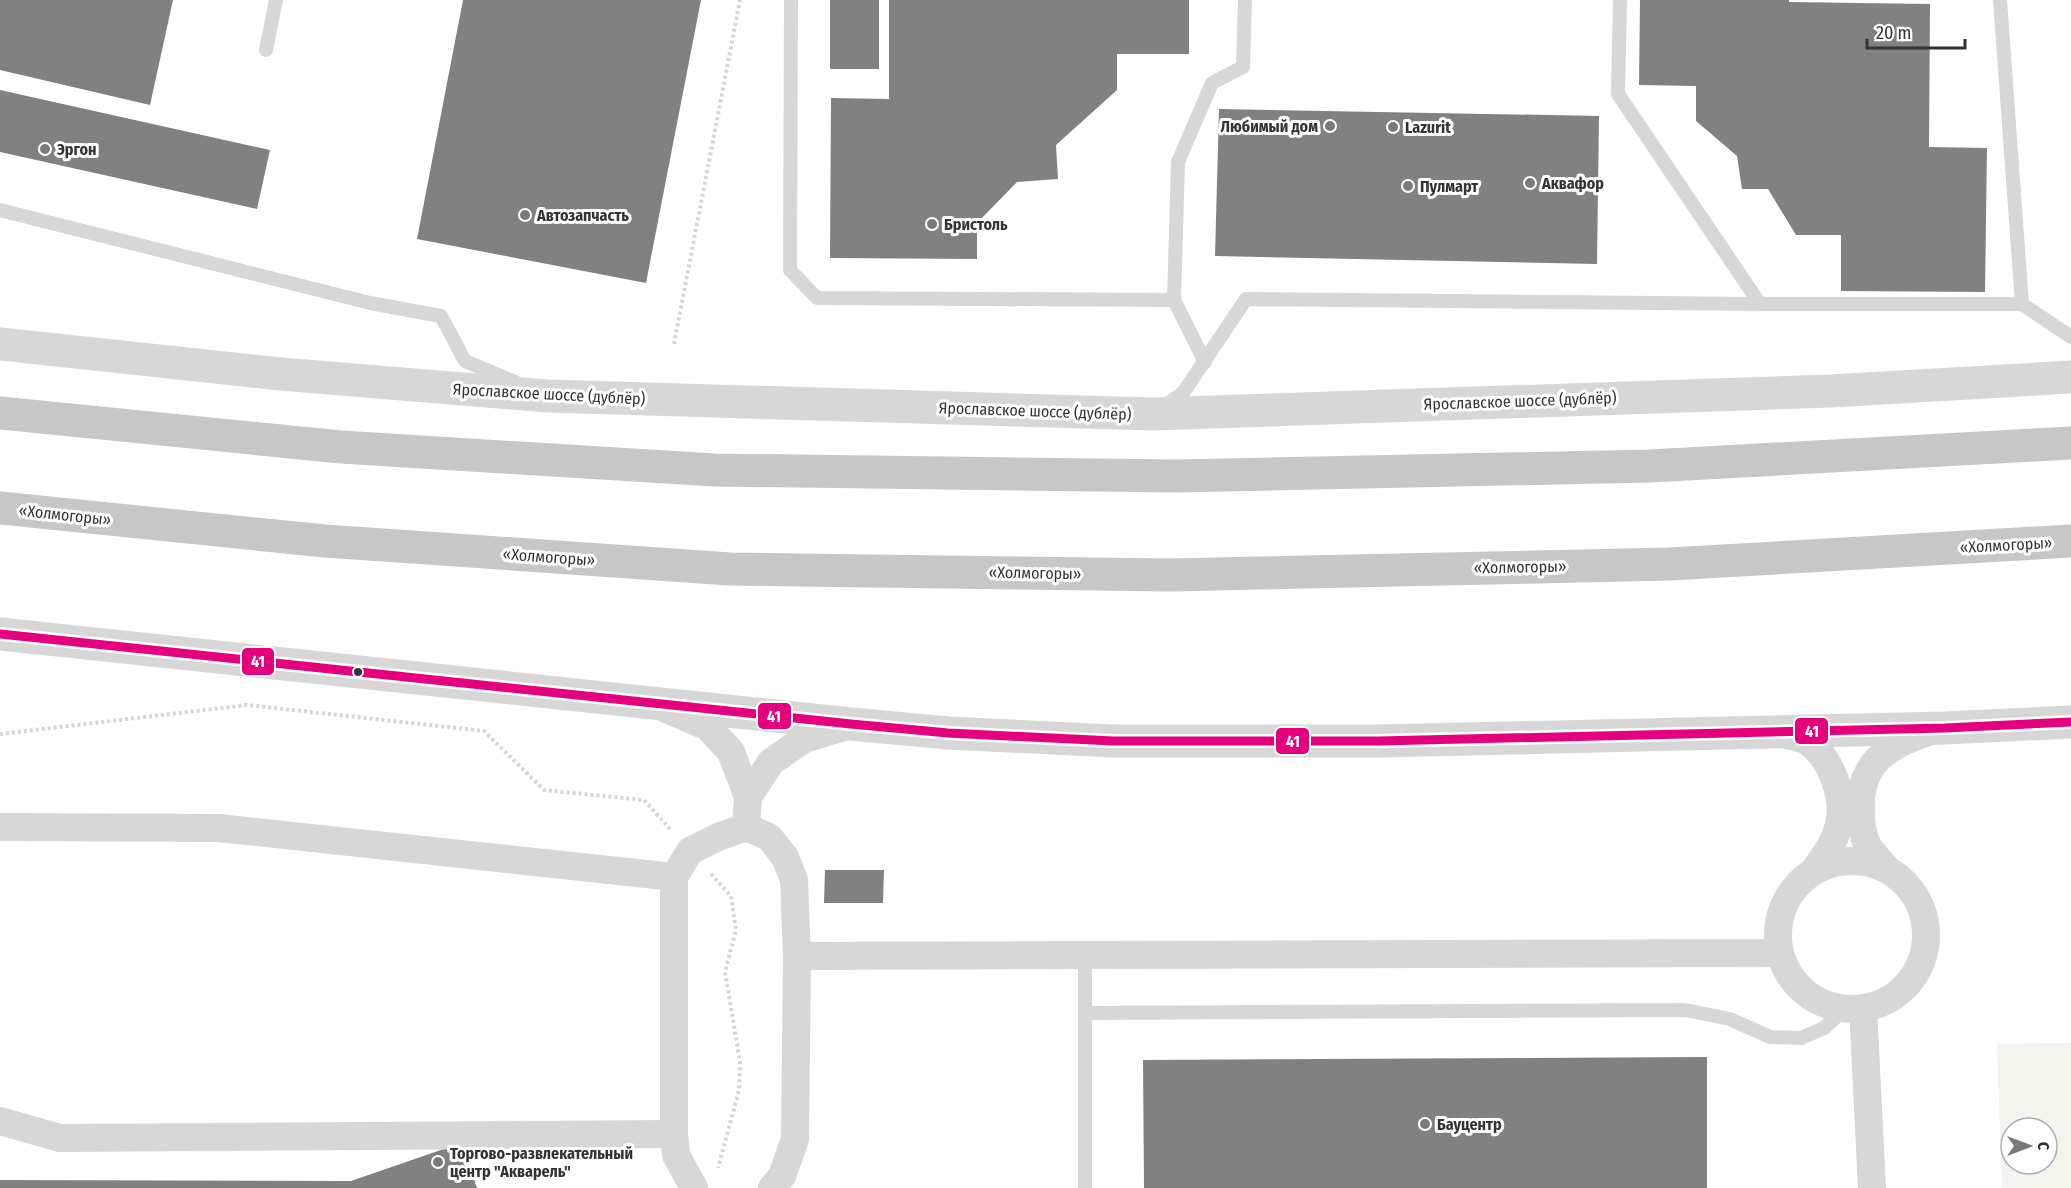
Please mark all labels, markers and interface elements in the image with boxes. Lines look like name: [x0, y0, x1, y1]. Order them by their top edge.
scale bar: [1867, 12, 1964, 50]
text: 20 m: [1876, 22, 1911, 44]
place label: Любимый дом: [1221, 117, 1318, 136]
place label: Lazurit: [1405, 118, 1451, 137]
marker: Любимый дом: [1323, 119, 1337, 133]
marker: Lazurit: [1386, 120, 1400, 134]
place label: Эргон: [57, 140, 97, 159]
marker: Эргон: [38, 142, 52, 156]
place label: Аквафор: [1541, 174, 1604, 193]
marker: Аквафор: [1523, 176, 1537, 190]
place label: Пулмарт: [1420, 177, 1478, 196]
marker: Пулмарт: [1401, 179, 1415, 193]
place label: Автозапчасть: [536, 206, 629, 225]
marker: Автозапчасть: [518, 208, 532, 222]
place label: Бристоль: [944, 215, 1008, 234]
marker: Бристоль: [925, 217, 939, 231]
street label: Ярославское шоссе (дублёр): [452, 379, 646, 409]
street label: Ярославское шоссе (дублёр): [1423, 388, 1617, 414]
street label: Ярославское шоссе (дублёр): [938, 398, 1132, 424]
street label: «Холмогоры»: [18, 501, 112, 529]
street label: «Холмогоры»: [1959, 533, 2053, 557]
street label: «Холмогоры»: [502, 544, 596, 570]
street label: «Холмогоры»: [1473, 557, 1567, 577]
street label: «Холмогоры»: [988, 563, 1082, 583]
line badge: 41: [241, 647, 275, 676]
text: 41: [251, 652, 265, 671]
unlabelled marker: [352, 666, 364, 678]
line badge: 41: [757, 702, 792, 730]
text: 41: [767, 707, 781, 726]
line badge: 41: [1794, 717, 1829, 745]
text: 41: [1805, 722, 1819, 741]
line badge: 41: [1275, 727, 1310, 755]
text: 41: [1286, 732, 1300, 751]
place label: Бауцентр: [1437, 1115, 1502, 1134]
north arrow: [1999, 1116, 2059, 1176]
marker: Бауцентр: [1418, 1117, 1432, 1131]
text: С: [2034, 1142, 2053, 1151]
place label: Торгово-развлекательный центр "Акварель": [450, 1144, 633, 1181]
marker: Торгово-развлекательный центр "Акварель": [431, 1155, 445, 1169]

